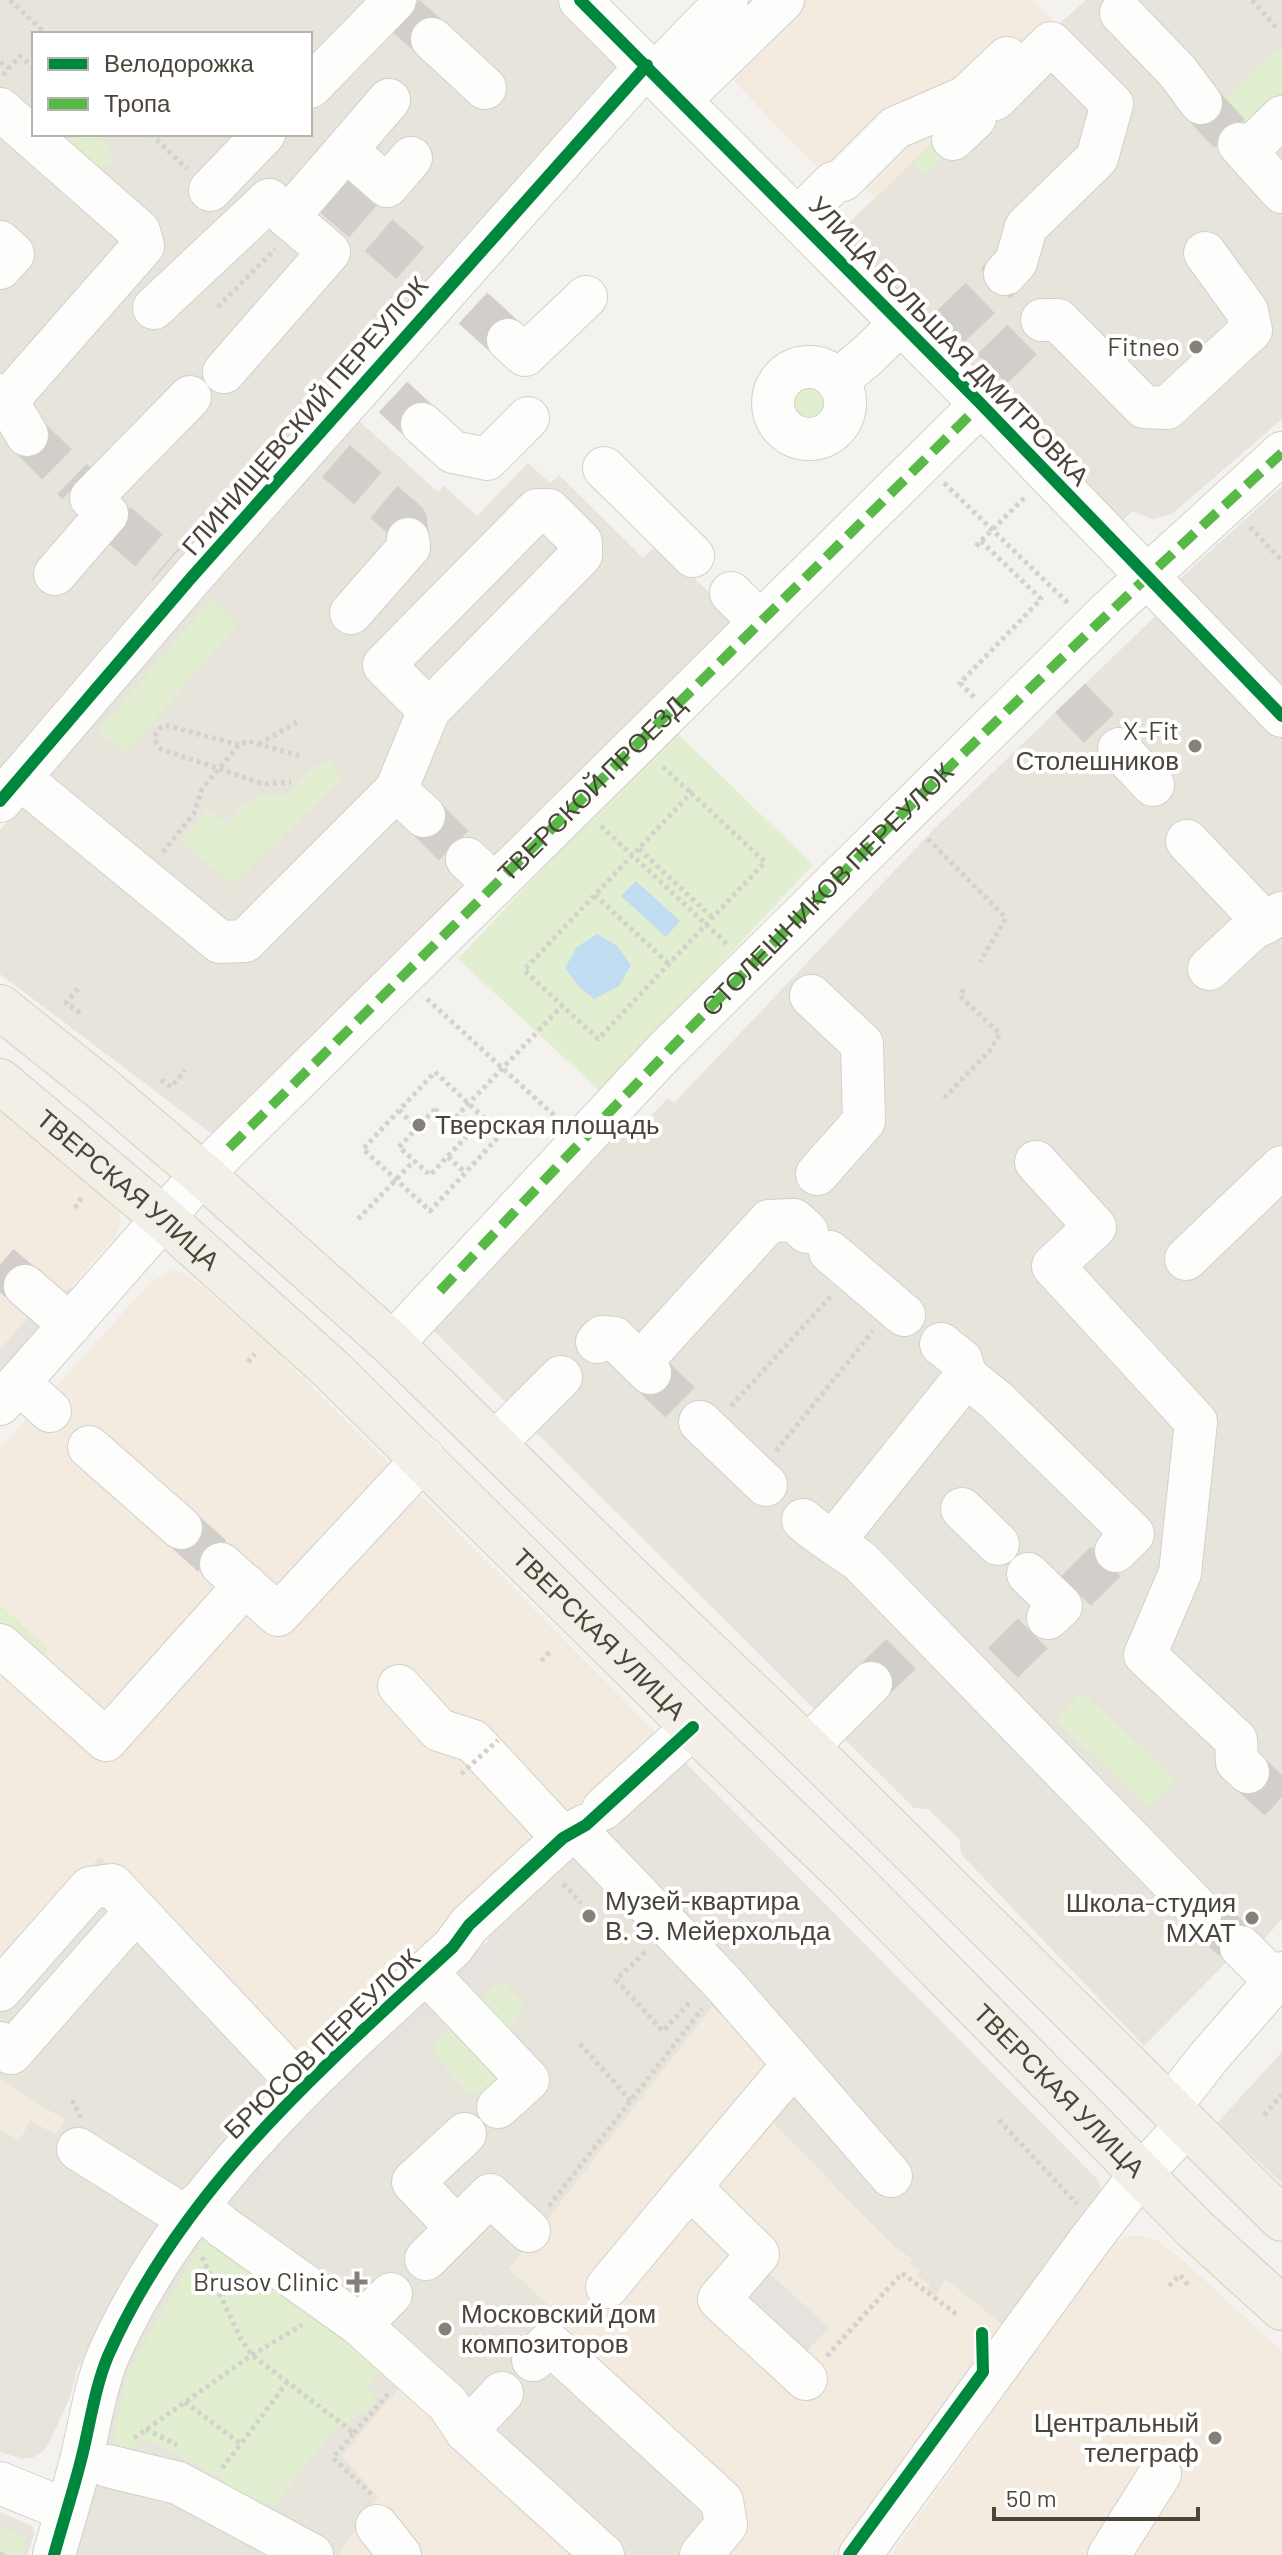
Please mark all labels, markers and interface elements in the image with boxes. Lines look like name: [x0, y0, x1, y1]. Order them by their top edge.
legend: [32, 32, 312, 136]
text: Велодорожка: [104, 48, 255, 77]
text: Тропа: [104, 88, 171, 117]
street label: УЛИЦА БОЛЬШАЯ ДМИТРОВКА: [804, 189, 1097, 491]
street label: ГЛИНИЩЕВСКИЙ ПЕРЕУЛОК: [174, 269, 433, 561]
place label: Fitneo: [1107, 330, 1180, 361]
marker: Fitneo: [1187, 338, 1205, 356]
street label: ТВЕРСКОЙ ПРОЕЗД: [490, 688, 691, 887]
place label: X-Fit Столешников: [1015, 714, 1179, 775]
marker: X-Fit Столешников: [1186, 737, 1204, 755]
street label: СТОЛЕШНИКОВ ПЕРЕУЛОК: [694, 755, 959, 1022]
street label: ТВЕРСКАЯ УЛИЦА: [31, 1102, 227, 1276]
place label: Тверская площадь: [435, 1108, 659, 1139]
marker: Тверская площадь: [410, 1116, 428, 1134]
street label: ТВЕРСКАЯ УЛИЦА: [507, 1541, 694, 1726]
place label: Музей-квартира В. Э. Мейерхольда: [605, 1884, 831, 1945]
place label: Школа-студия МХАТ: [1066, 1886, 1236, 1947]
marker: Музей-квартира В. Э. Мейерхольда: [580, 1907, 598, 1925]
marker: Школа-студия МХАТ: [1243, 1909, 1261, 1927]
street label: БРЮСОВ ПЕРЕУЛОК: [217, 1941, 425, 2144]
street label: ТВЕРСКАЯ УЛИЦА: [968, 1996, 1153, 2183]
place label: Brusov Clinic: [193, 2265, 339, 2296]
marker: Brusov Clinic: [346, 2271, 368, 2293]
place label: Московский дом композиторов: [461, 2297, 656, 2358]
marker: Московский дом композиторов: [436, 2320, 454, 2338]
place label: Центральный телеграф: [1034, 2406, 1199, 2467]
marker: Центральный телеграф: [1206, 2429, 1224, 2447]
scale bar: [994, 2471, 1198, 2521]
text: 50 m: [1006, 2483, 1057, 2512]

